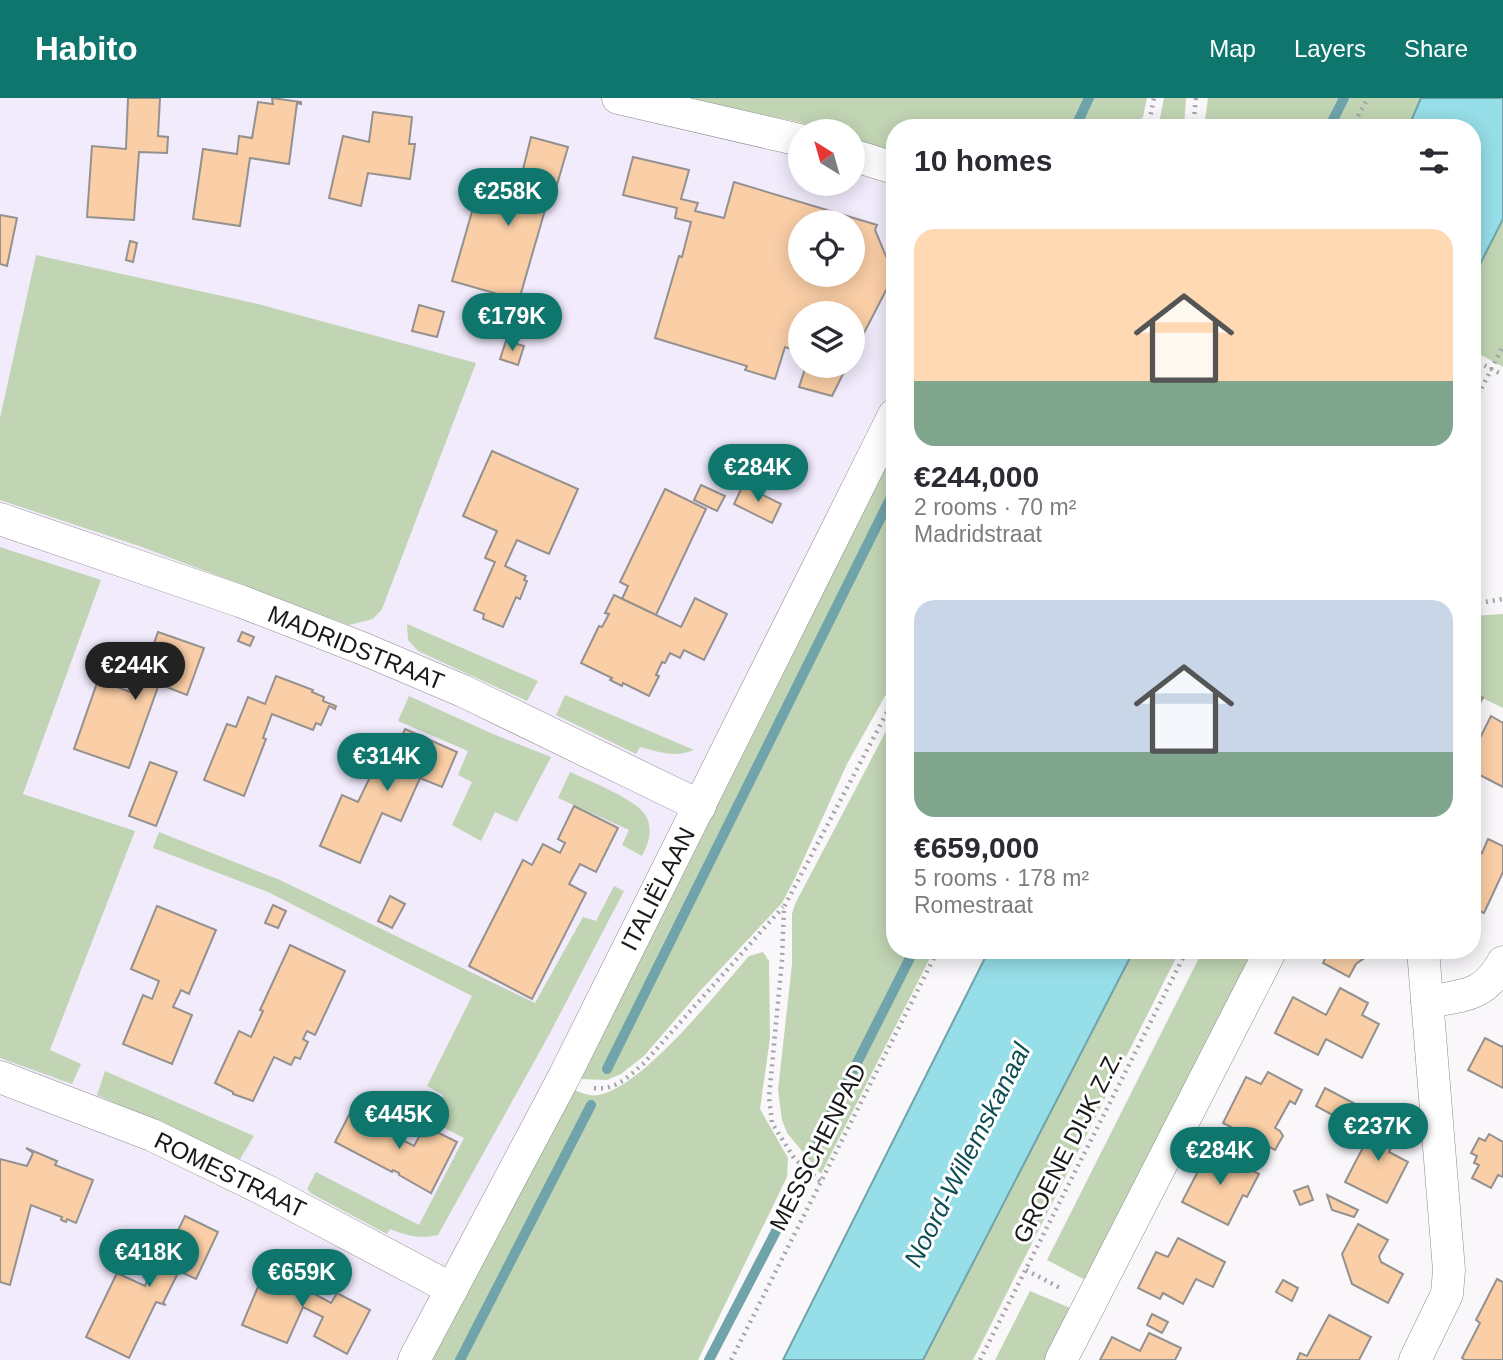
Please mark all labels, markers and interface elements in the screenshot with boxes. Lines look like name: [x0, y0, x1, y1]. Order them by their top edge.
text: Habito: [35, 30, 138, 67]
text: Map: [1209, 35, 1256, 62]
text: Layers: [1294, 35, 1366, 62]
text: Share: [1404, 35, 1468, 62]
north arrow: [788, 119, 864, 196]
map controls: [788, 119, 865, 378]
icon: filters: [1415, 142, 1453, 180]
text: 10 homes: [914, 144, 1052, 177]
pin: €258K: [459, 169, 557, 228]
text: €258K: [474, 178, 542, 204]
button: locate: [788, 210, 865, 287]
icon: home: [1121, 275, 1247, 401]
pin: €179K: [463, 294, 561, 353]
button: layers: [788, 301, 865, 378]
text: €179K: [478, 303, 546, 329]
pin: €284K: [709, 444, 807, 504]
text: €284K: [724, 454, 792, 480]
text: €244,000: [914, 460, 1039, 493]
text: 2 rooms · 70 m²: [914, 494, 1076, 520]
text: Madridstraat: [914, 521, 1042, 547]
street label: MADRIDSTRAAT: [264, 600, 449, 695]
pin: €244K: [86, 642, 184, 702]
icon: home: [1121, 646, 1247, 772]
text: €244K: [101, 652, 169, 678]
pin: €314K: [338, 734, 436, 793]
text: €314K: [353, 743, 421, 769]
street label: ITALIËLAAN: [615, 823, 700, 955]
text: €659,000: [914, 831, 1039, 864]
text: 5 rooms · 178 m²: [914, 865, 1089, 891]
text: Romestraat: [914, 892, 1033, 918]
water label: Noord-Willemskanaal: [898, 1037, 1037, 1272]
street label: GROENE DIJK Z.Z.: [1007, 1046, 1128, 1247]
street label: MESSCHENPAD: [764, 1059, 871, 1235]
pin: €445K: [350, 1091, 448, 1151]
text: €445K: [365, 1101, 433, 1127]
pin: €237K: [1329, 1104, 1427, 1163]
text: €237K: [1344, 1113, 1412, 1139]
street label: ROMESTRAAT: [150, 1126, 311, 1223]
pin: €284K: [1171, 1128, 1269, 1187]
text: €284K: [1186, 1137, 1254, 1163]
pin: €418K: [100, 1230, 198, 1289]
text: €418K: [115, 1239, 183, 1265]
pin: €659K: [253, 1250, 351, 1309]
text: €659K: [268, 1259, 336, 1285]

